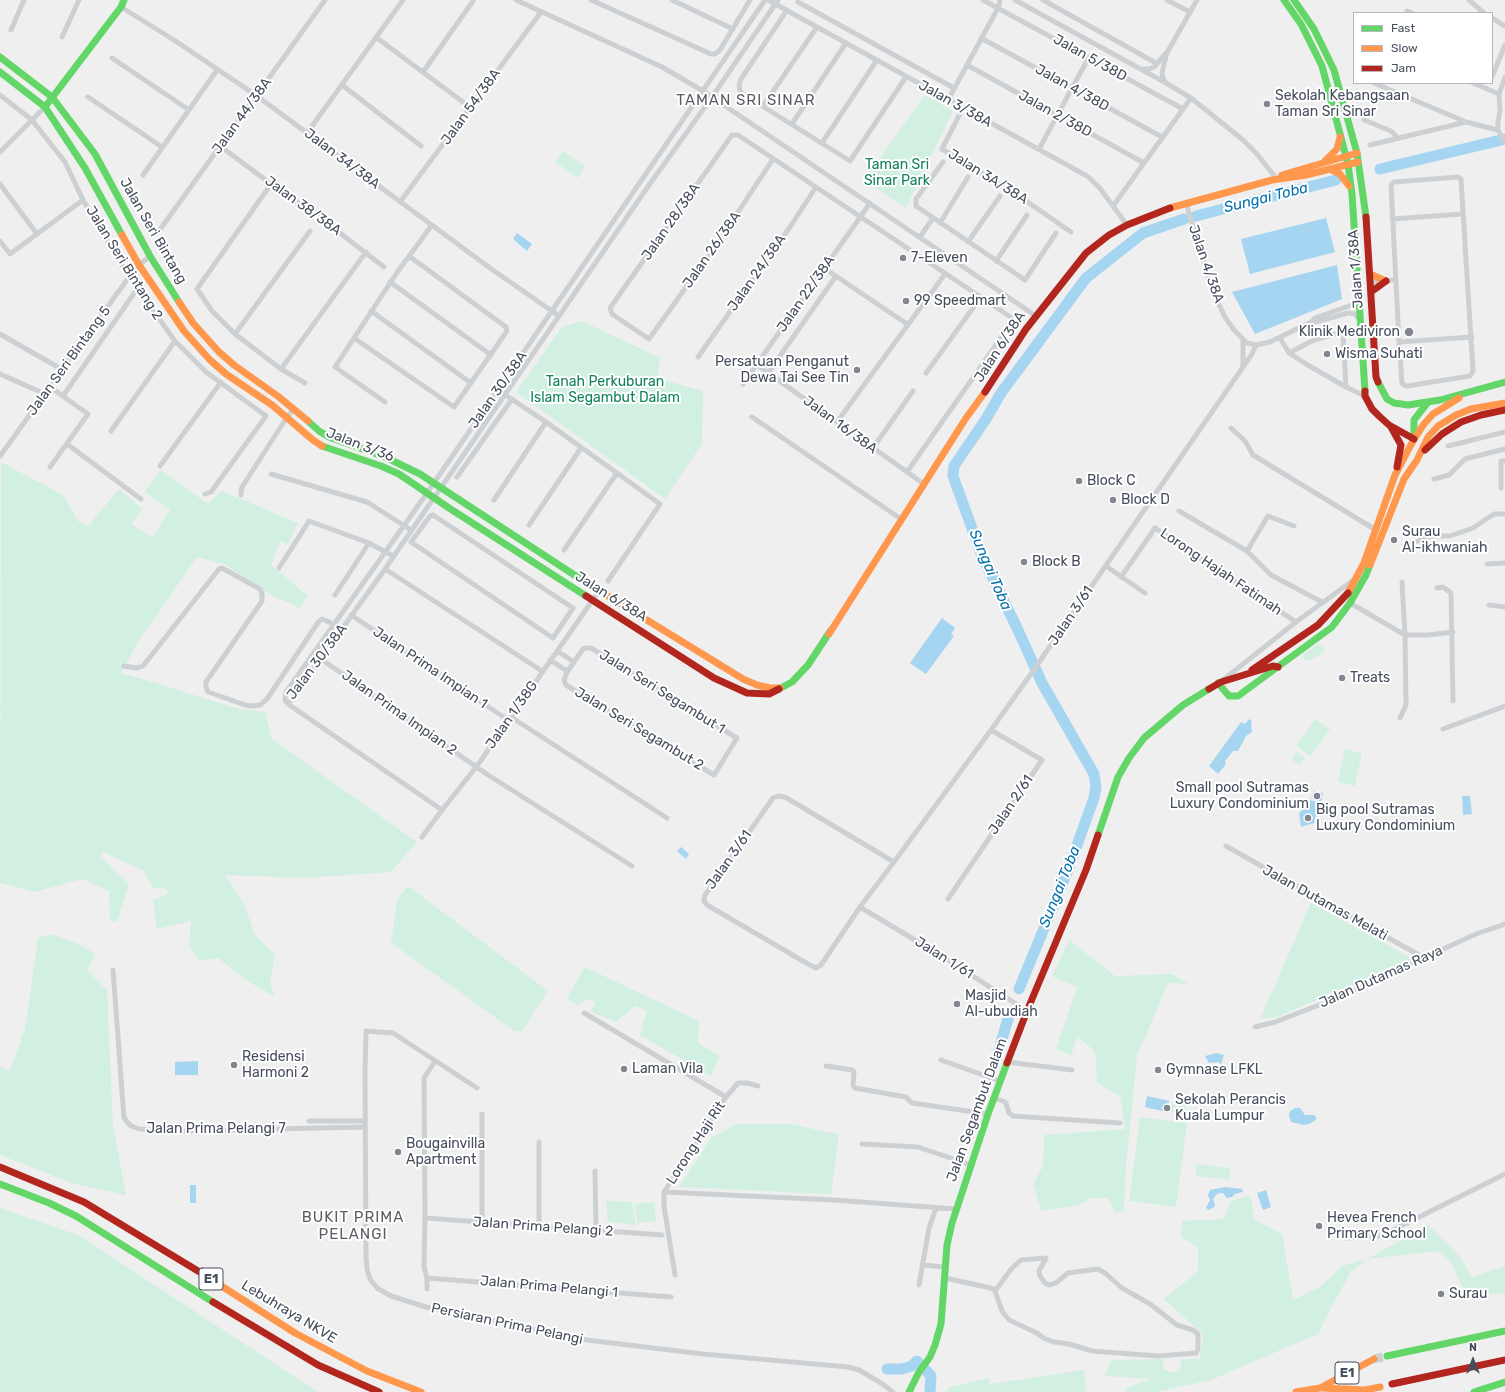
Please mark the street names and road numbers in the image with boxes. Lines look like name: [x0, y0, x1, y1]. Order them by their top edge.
street label: Jalan 5/38D: [1050, 31, 1130, 85]
street label: Jalan 4/38D: [1032, 61, 1112, 115]
street label: Jalan 54/38A: [438, 66, 504, 148]
street label: Jalan 44/38A: [209, 74, 275, 158]
street label: Jalan 3/38A: [915, 77, 995, 131]
street label: Jalan 2/38D: [1015, 87, 1095, 141]
street label: Jalan 34/38A: [301, 125, 383, 193]
street label: Jalan 3A/38A: [945, 146, 1031, 208]
street label: Jalan 38/38A: [262, 173, 344, 239]
street label: Jalan Seri Bintang: [116, 175, 190, 287]
street label: Jalan 28/38A: [638, 180, 704, 264]
street label: Jalan Seri Bintang 2: [82, 203, 166, 323]
street label: Jalan 26/38A: [679, 208, 745, 292]
street label: Jalan 4/38A: [1185, 223, 1227, 305]
street label: Jalan 1/38A: [1345, 229, 1367, 309]
street label: Jalan 24/38A: [724, 231, 790, 315]
street label: Jalan 22/38A: [773, 253, 839, 335]
street label: Jalan Seri Bintang 5: [24, 303, 114, 419]
street label: Jalan 6/38A: [971, 308, 1029, 386]
street label: Jalan 30/38A: [465, 348, 531, 432]
street label: Jalan 16/38A: [800, 393, 880, 457]
street label: Jalan 3/36: [324, 424, 396, 466]
street label: Lorong Hajah Fatimah: [1157, 525, 1285, 619]
street label: Jalan 6/38A: [572, 568, 650, 626]
street label: Jalan 3/61: [1045, 583, 1097, 649]
street label: Jalan 30/38A: [283, 621, 351, 703]
street label: Jalan Prima Impian 1: [370, 623, 490, 713]
street label: Jalan Seri Segambut 1: [596, 646, 728, 738]
street label: Jalan Prima Impian 2: [338, 667, 460, 759]
street label: Jalan 1/38G: [482, 678, 542, 752]
street label: Jalan Seri Segambut 2: [572, 684, 706, 774]
street label: Jalan 2/61: [985, 772, 1037, 838]
street label: Jalan 3/61: [703, 827, 755, 893]
street label: Jalan Dutamas Melati: [1259, 862, 1391, 944]
street label: Jalan 1/61: [912, 933, 976, 983]
street label: Jalan Dutamas Raya: [1317, 942, 1445, 1012]
street label: Jalan Segambut Dalam: [943, 1036, 1011, 1184]
street label: Lorong Haji Rit: [663, 1098, 729, 1188]
street label: Jalan Prima Pelangi 7: [146, 1121, 286, 1137]
street label: Jalan Prima Pelangi 2: [472, 1214, 614, 1240]
road number: E1: [199, 1268, 223, 1290]
street label: Jalan Prima Pelangi 1: [479, 1273, 619, 1301]
street label: Lebuhraya NKVE: [238, 1277, 340, 1347]
street label: Persiaran Prima Pelangi: [430, 1300, 584, 1348]
road number: E1: [1335, 1362, 1359, 1384]

